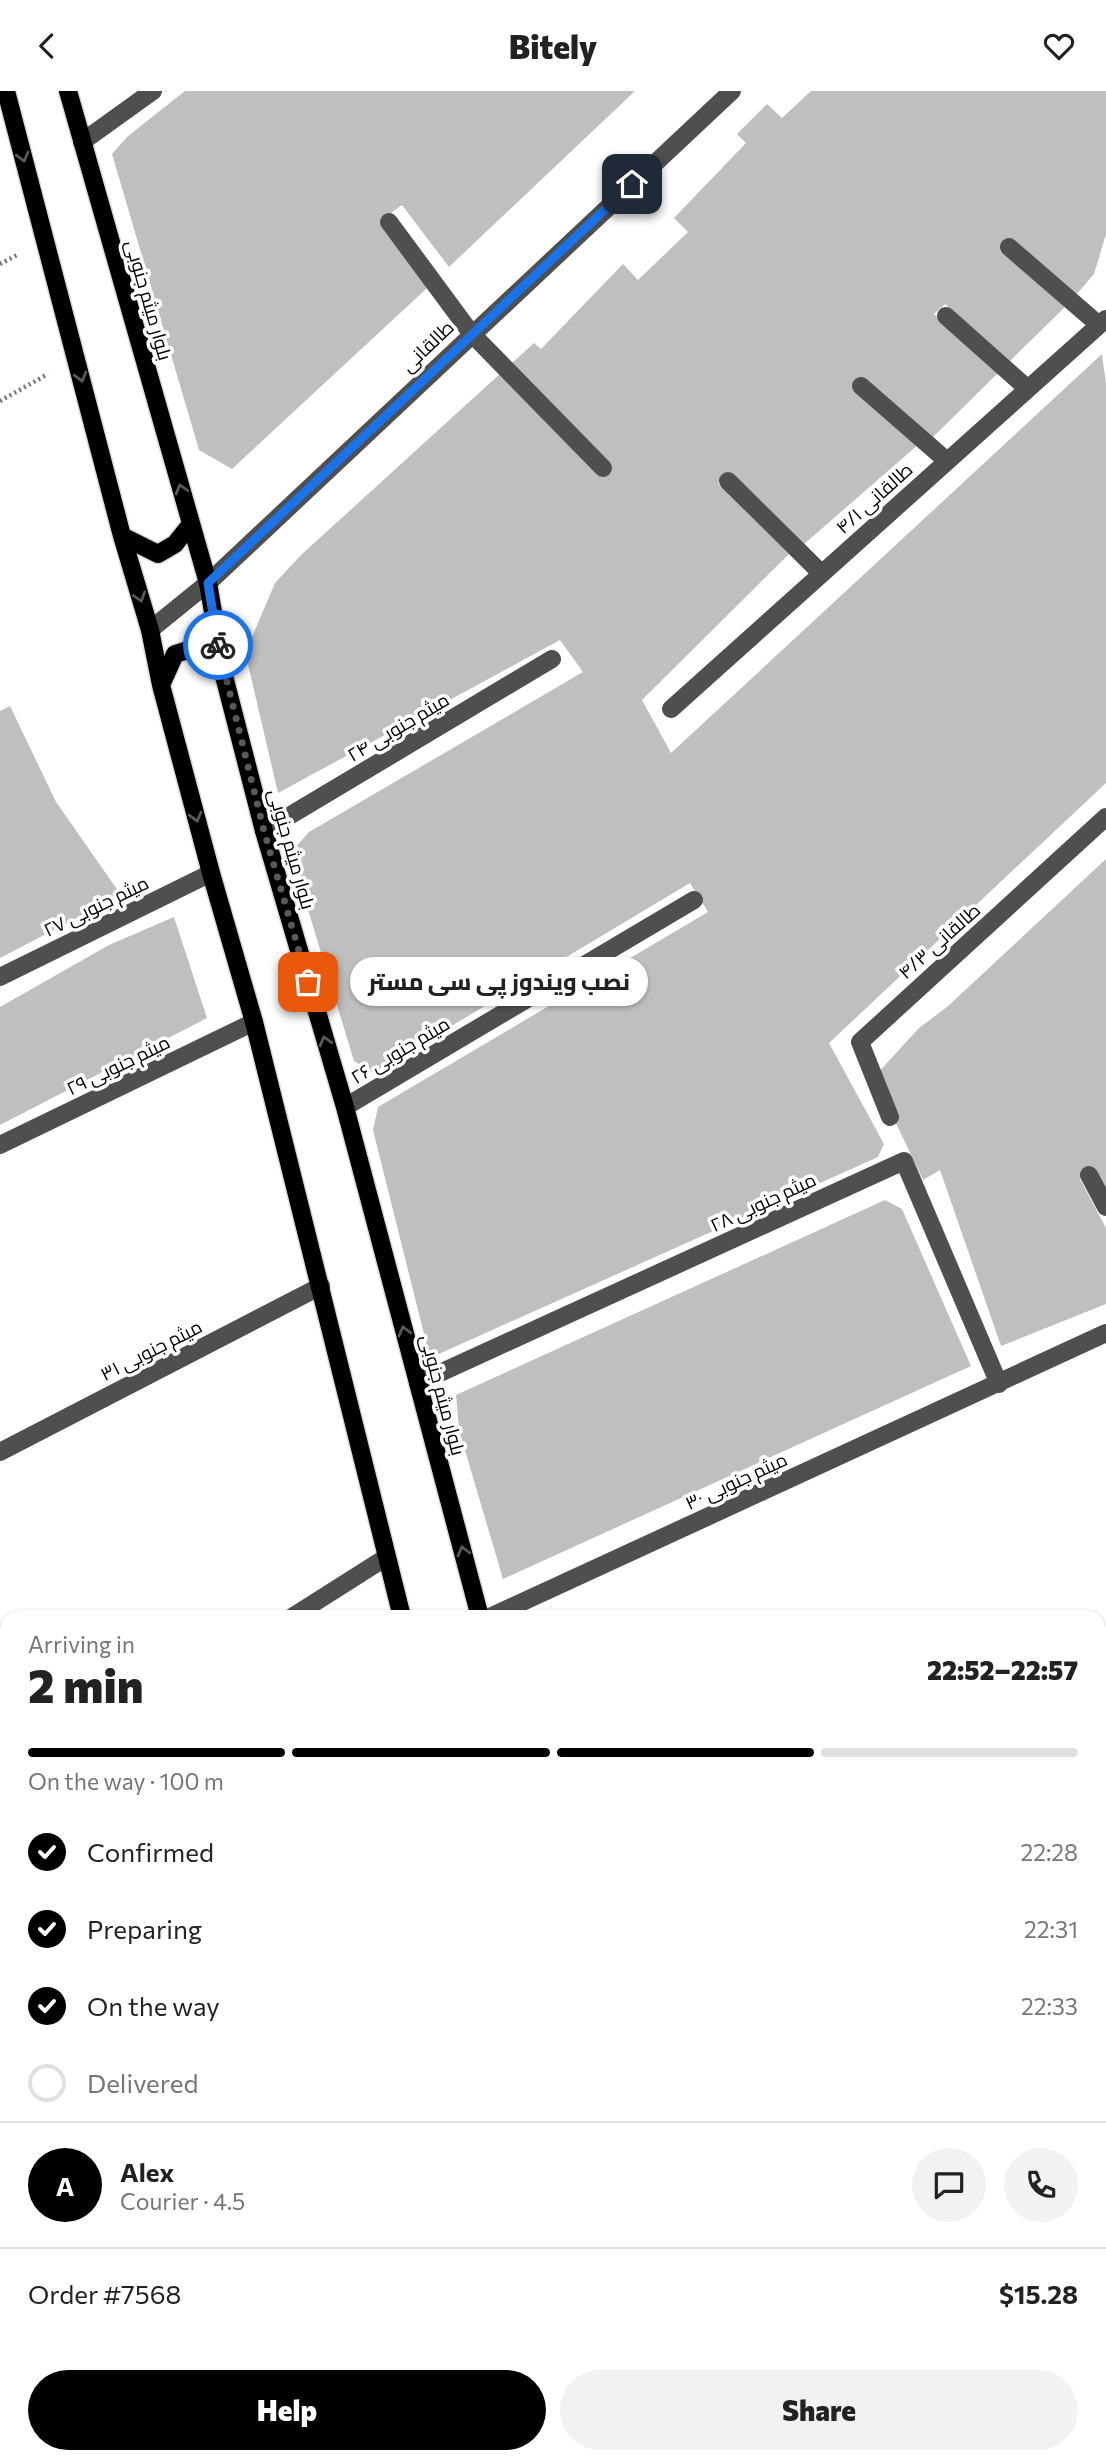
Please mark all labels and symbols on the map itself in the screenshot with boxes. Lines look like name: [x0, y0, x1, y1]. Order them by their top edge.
one-way arrow: [15, 151, 29, 163]
pin: [602, 154, 662, 214]
street label: بلوار میثم جنوبی: [118, 237, 178, 364]
street label: طالقانی: [395, 315, 459, 377]
one-way arrow: [73, 371, 87, 383]
street label: طالقانی ۴/۱: [831, 457, 917, 539]
one-way arrow: [175, 483, 190, 495]
one-way arrow: [132, 590, 147, 602]
courier: [183, 610, 253, 680]
street label: میثم جنوبی ۲۴: [343, 687, 454, 769]
street label: بلوار میثم جنوبی: [261, 786, 321, 913]
one-way arrow: [188, 811, 202, 823]
street label: میثم جنوبی ۲۷: [39, 870, 153, 944]
street label: طالقانی ۴/۳: [893, 898, 985, 984]
pin: [278, 952, 338, 1012]
callout: نصب ویندوز پی سی مستر: [350, 957, 648, 1007]
street label: میثم جنوبی ۲۶: [346, 1011, 455, 1091]
street label: میثم جنوبی ۲۹: [62, 1030, 174, 1102]
one-way arrow: [319, 1035, 334, 1047]
street label: میثم جنوبی ۲۸: [706, 1167, 821, 1239]
street label: میثم جنوبی ۳۱: [96, 1314, 207, 1388]
one-way arrow: [398, 1325, 412, 1337]
street label: بلوار میثم جنوبی: [413, 1332, 471, 1459]
street label: میثم جنوبی ۳۰: [681, 1447, 792, 1517]
one-way arrow: [457, 1545, 471, 1557]

